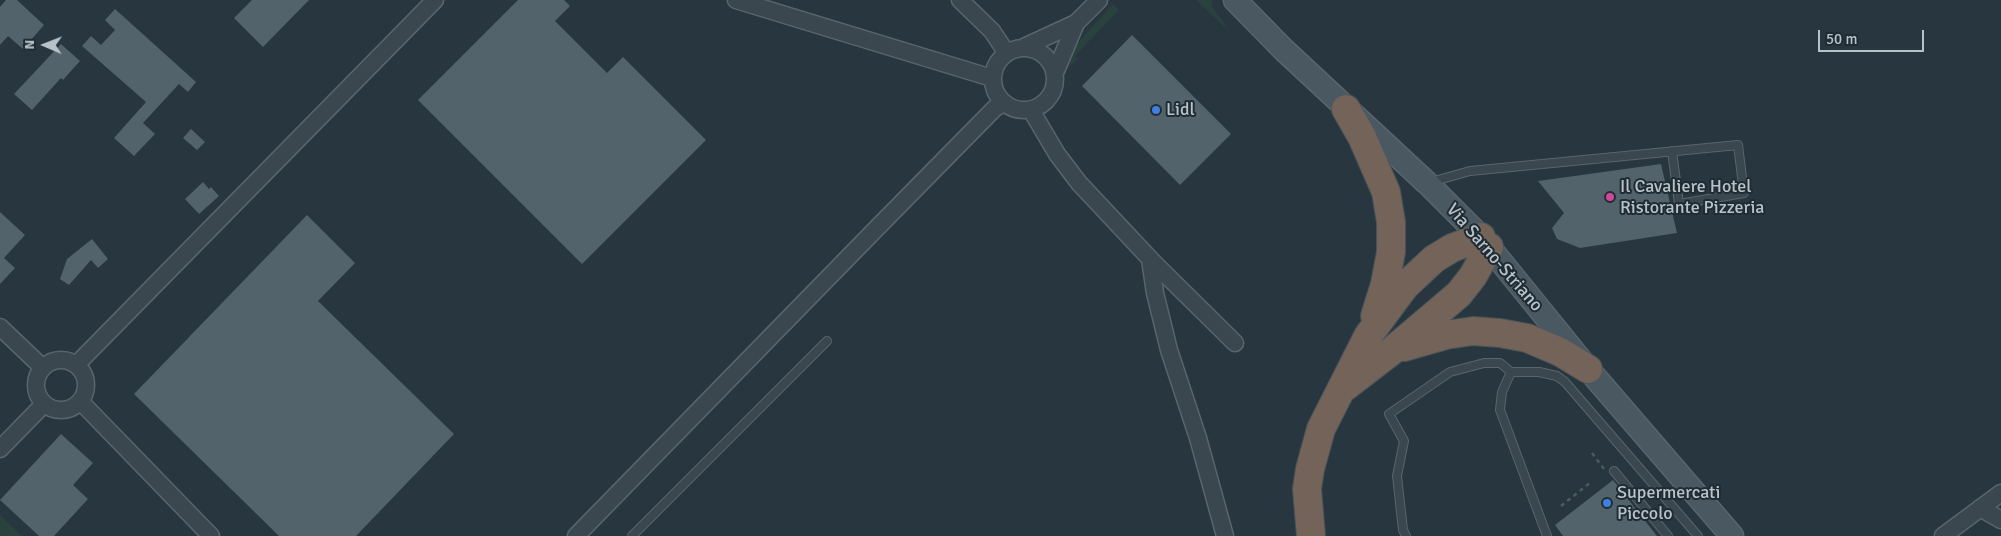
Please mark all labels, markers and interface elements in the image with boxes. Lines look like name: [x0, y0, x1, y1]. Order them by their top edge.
north arrow: [20, 20, 70, 70]
scale bar: [1821, 20, 1927, 52]
text: 50 m: [1826, 30, 1857, 48]
text: N: [21, 40, 38, 50]
place label: Lidl: [1166, 99, 1195, 121]
marker: Lidl: [1150, 104, 1162, 116]
place label: Il Cavaliere Hotel Ristorante Pizzeria: [1620, 176, 1764, 218]
marker: Il Cavaliere Hotel Ristorante Pizzeria: [1604, 191, 1616, 203]
street label: Via Sarno-Striano: [1441, 200, 1547, 316]
place label: Supermercati Piccolo: [1617, 482, 1720, 524]
marker: Supermercati Piccolo: [1601, 497, 1613, 509]

